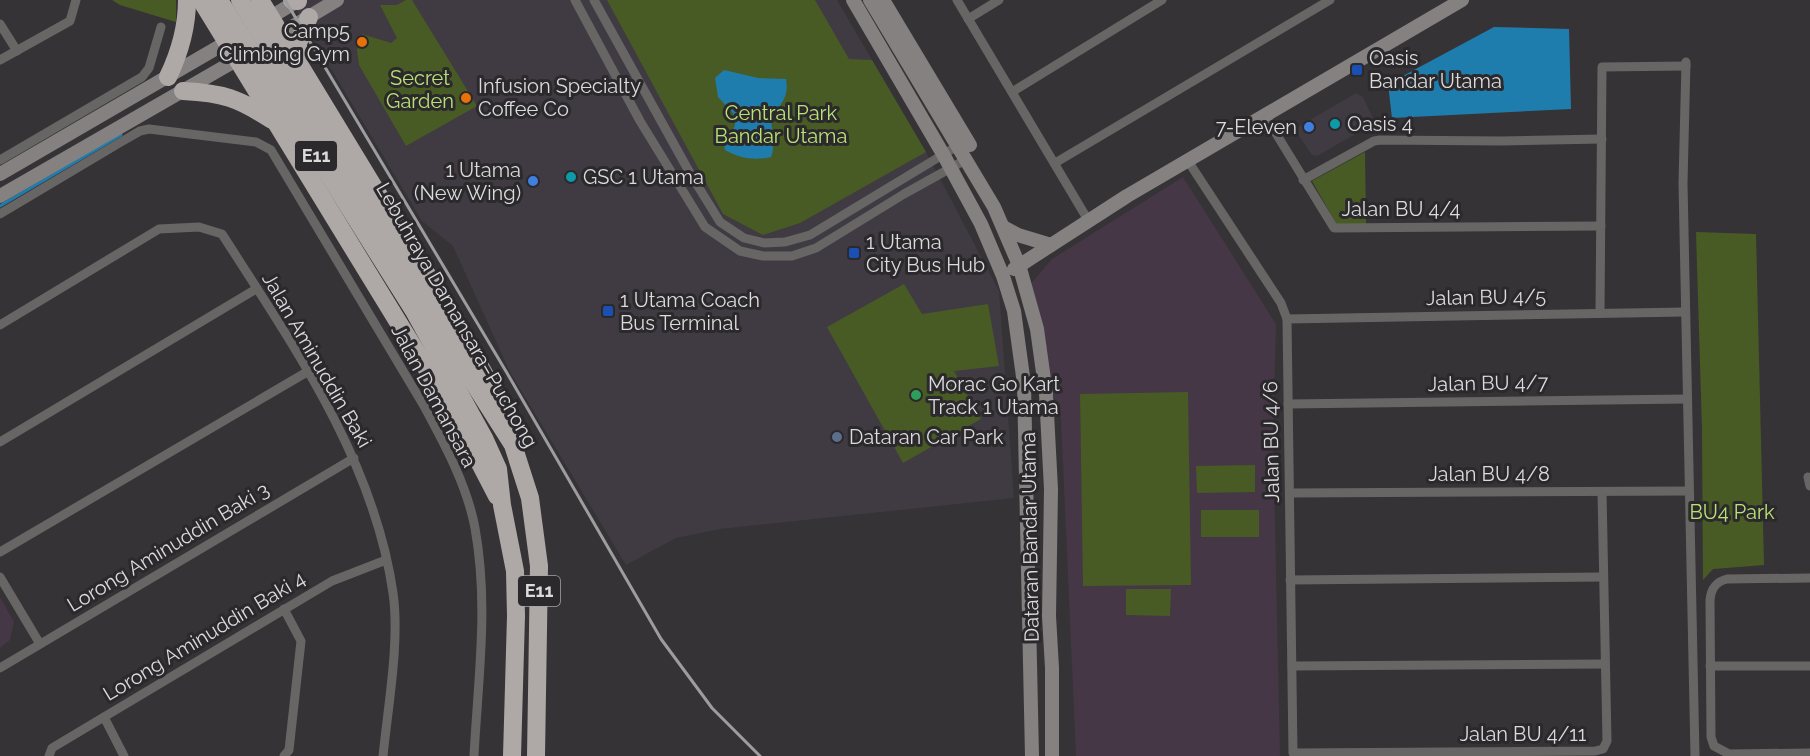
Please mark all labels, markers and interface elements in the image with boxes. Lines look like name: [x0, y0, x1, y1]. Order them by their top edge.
place label: Camp5 Climbing Gym: [219, 19, 350, 66]
marker: Camp5 Climbing Gym: [355, 35, 369, 49]
place label: Oasis Bandar Utama: [1369, 46, 1502, 93]
marker: Oasis Bandar Utama: [1350, 63, 1364, 77]
park label: Secret Garden: [386, 66, 454, 113]
place label: Infusion Specialty Coffee Co: [478, 74, 641, 121]
marker: Infusion Specialty Coffee Co: [459, 91, 473, 105]
park label: Central Park Bandar Utama: [715, 101, 847, 148]
place label: Oasis 4: [1347, 112, 1413, 136]
place label: 7-Eleven: [1216, 115, 1297, 139]
marker: Oasis 4: [1328, 117, 1342, 131]
marker: 7-Eleven: [1302, 120, 1316, 134]
road number: E11: [295, 141, 337, 171]
place label: 1 Utama (New Wing): [414, 158, 521, 205]
place label: GSC 1 Utama: [583, 165, 704, 189]
marker: GSC 1 Utama: [564, 170, 578, 184]
marker: 1 Utama (New Wing): [526, 174, 540, 188]
street label: Lebuhraya Damansara–Puchong: [371, 178, 543, 452]
street label: Jalan BU 4/4: [1341, 197, 1461, 221]
place label: 1 Utama City Bus Hub: [866, 230, 985, 277]
marker: 1 Utama City Bus Hub: [847, 246, 861, 260]
street label: Jalan Aminuddin Baki: [257, 268, 377, 452]
street label: Jalan BU 4/5: [1426, 284, 1546, 310]
place label: 1 Utama Coach Bus Terminal: [620, 288, 760, 335]
marker: 1 Utama Coach Bus Terminal: [601, 304, 615, 318]
street label: Jalan Damansara: [386, 321, 482, 471]
street label: Jalan BU 4/7: [1427, 370, 1549, 396]
place label: Morac Go Kart Track 1 Utama: [928, 372, 1060, 419]
street label: Jalan BU 4/6: [1258, 381, 1284, 503]
marker: Morac Go Kart Track 1 Utama: [909, 388, 923, 402]
place label: Dataran Car Park: [849, 425, 1004, 449]
marker: Dataran Car Park: [830, 430, 844, 444]
street label: Dataran Bandar Utama: [1016, 432, 1044, 642]
street label: Jalan BU 4/8: [1428, 462, 1550, 486]
street label: Lorong Aminuddin Baki 3: [63, 477, 273, 617]
park label: BU4 Park: [1689, 500, 1775, 524]
street label: Lorong Aminuddin Baki 4: [99, 566, 309, 706]
road number: E11: [518, 576, 560, 606]
street label: Jalan BU 4/11: [1460, 722, 1587, 746]

